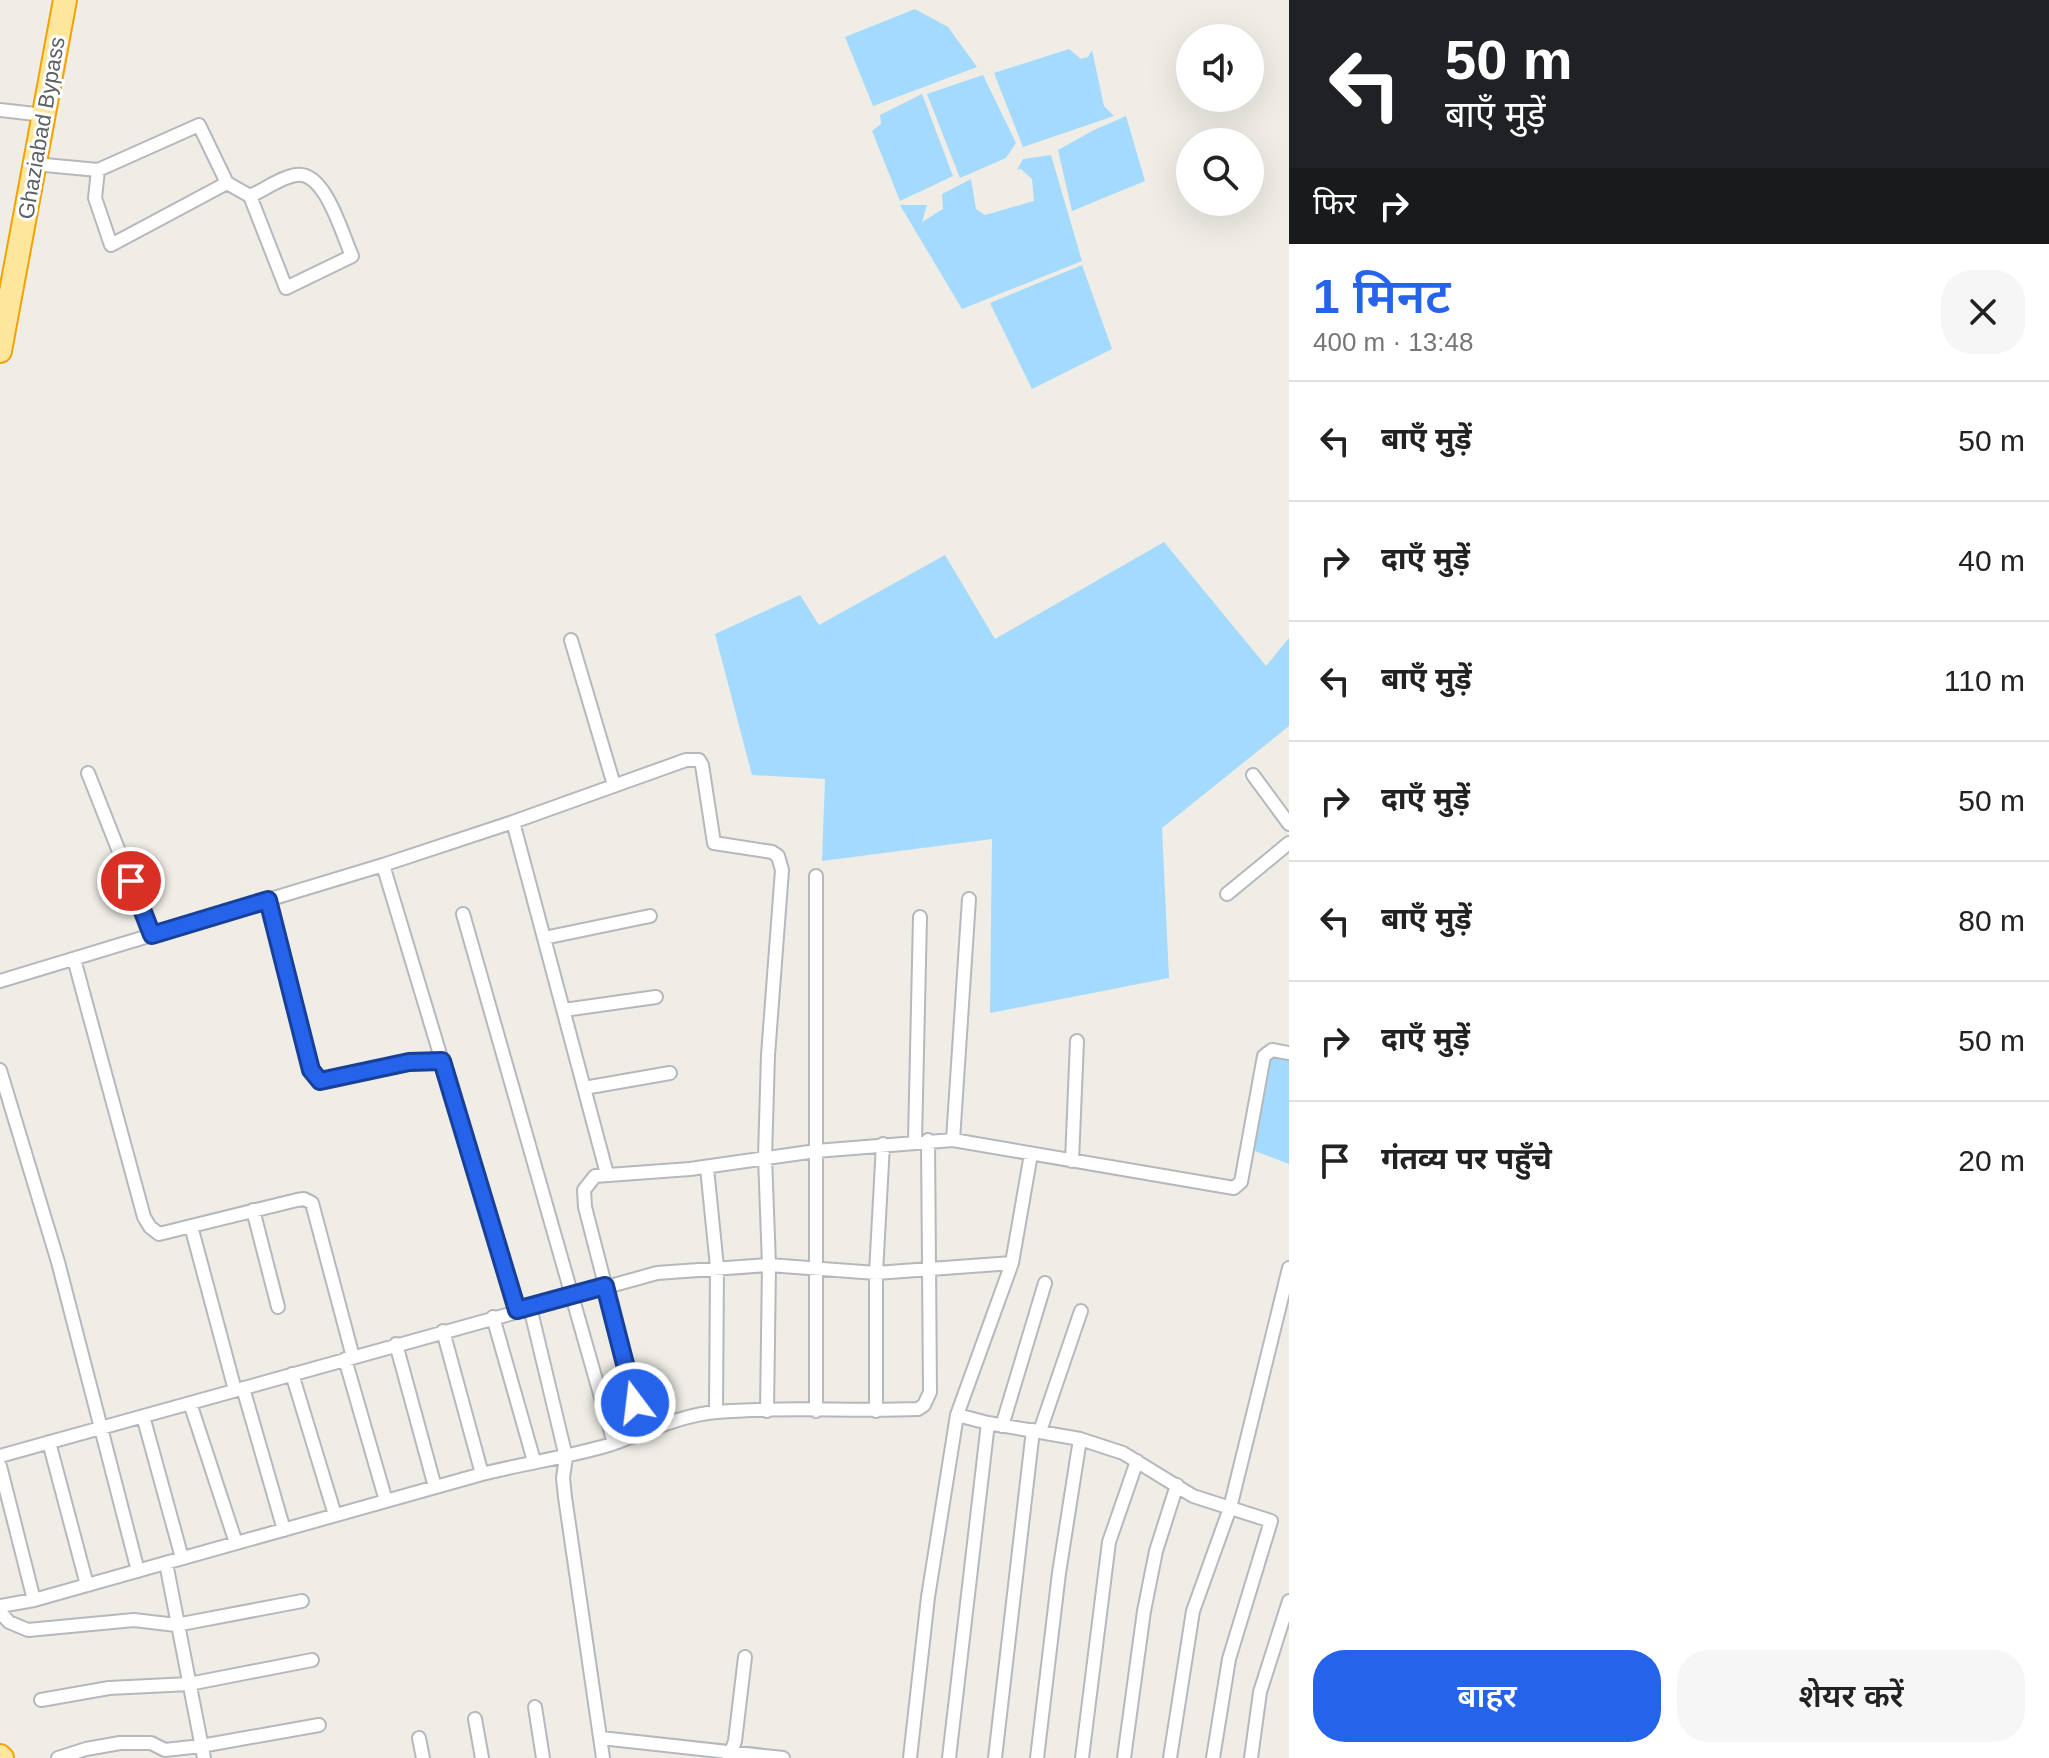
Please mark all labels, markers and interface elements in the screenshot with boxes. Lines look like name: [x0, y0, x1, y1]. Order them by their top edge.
map controls: [1176, 24, 1264, 216]
button: sound: [1176, 24, 1264, 112]
text: 50 m: [1445, 28, 1573, 91]
icon: left: [1313, 32, 1417, 136]
street label: Ghaziabad Bypass: [13, 35, 70, 221]
text: बाएँ मुड़ें: [1445, 94, 1546, 135]
button: search: [1176, 128, 1264, 216]
icon: right: [1372, 184, 1416, 228]
text: फिर: [1313, 187, 1356, 220]
text: 1 मिनट: [1313, 270, 1450, 323]
button: close: [1941, 270, 2025, 354]
text: 400 m · 13:48: [1313, 327, 1473, 357]
icon: left: [1313, 419, 1357, 463]
text: बाएँ मुड़ें: [1381, 422, 1472, 455]
text: 50 m: [1958, 424, 2025, 457]
icon: right: [1313, 539, 1357, 583]
text: दाएँ मुड़ें: [1381, 542, 1470, 575]
text: 40 m: [1958, 544, 2025, 577]
icon: left: [1313, 659, 1357, 703]
text: बाएँ मुड़ें: [1381, 662, 1472, 695]
text: 110 m: [1944, 664, 2025, 697]
icon: right: [1313, 779, 1357, 823]
text: दाएँ मुड़ें: [1381, 782, 1470, 815]
text: 50 m: [1958, 784, 2025, 817]
pin: [97, 847, 165, 915]
icon: arrive: [109, 859, 153, 903]
icon: left: [1313, 899, 1357, 943]
text: बाएँ मुड़ें: [1381, 902, 1472, 935]
text: 80 m: [1958, 904, 2025, 937]
icon: right: [1313, 1019, 1357, 1063]
text: दाएँ मुड़ें: [1381, 1022, 1470, 1055]
text: 50 m: [1958, 1024, 2025, 1057]
icon: arrive: [1313, 1139, 1357, 1183]
text: गंतव्य पर पहुँचे: [1381, 1142, 1552, 1175]
text: 20 m: [1958, 1144, 2025, 1177]
position arrow: [593, 1361, 677, 1445]
button: बाहर: [1313, 1650, 1661, 1742]
button: शेयर करें: [1677, 1650, 2025, 1742]

